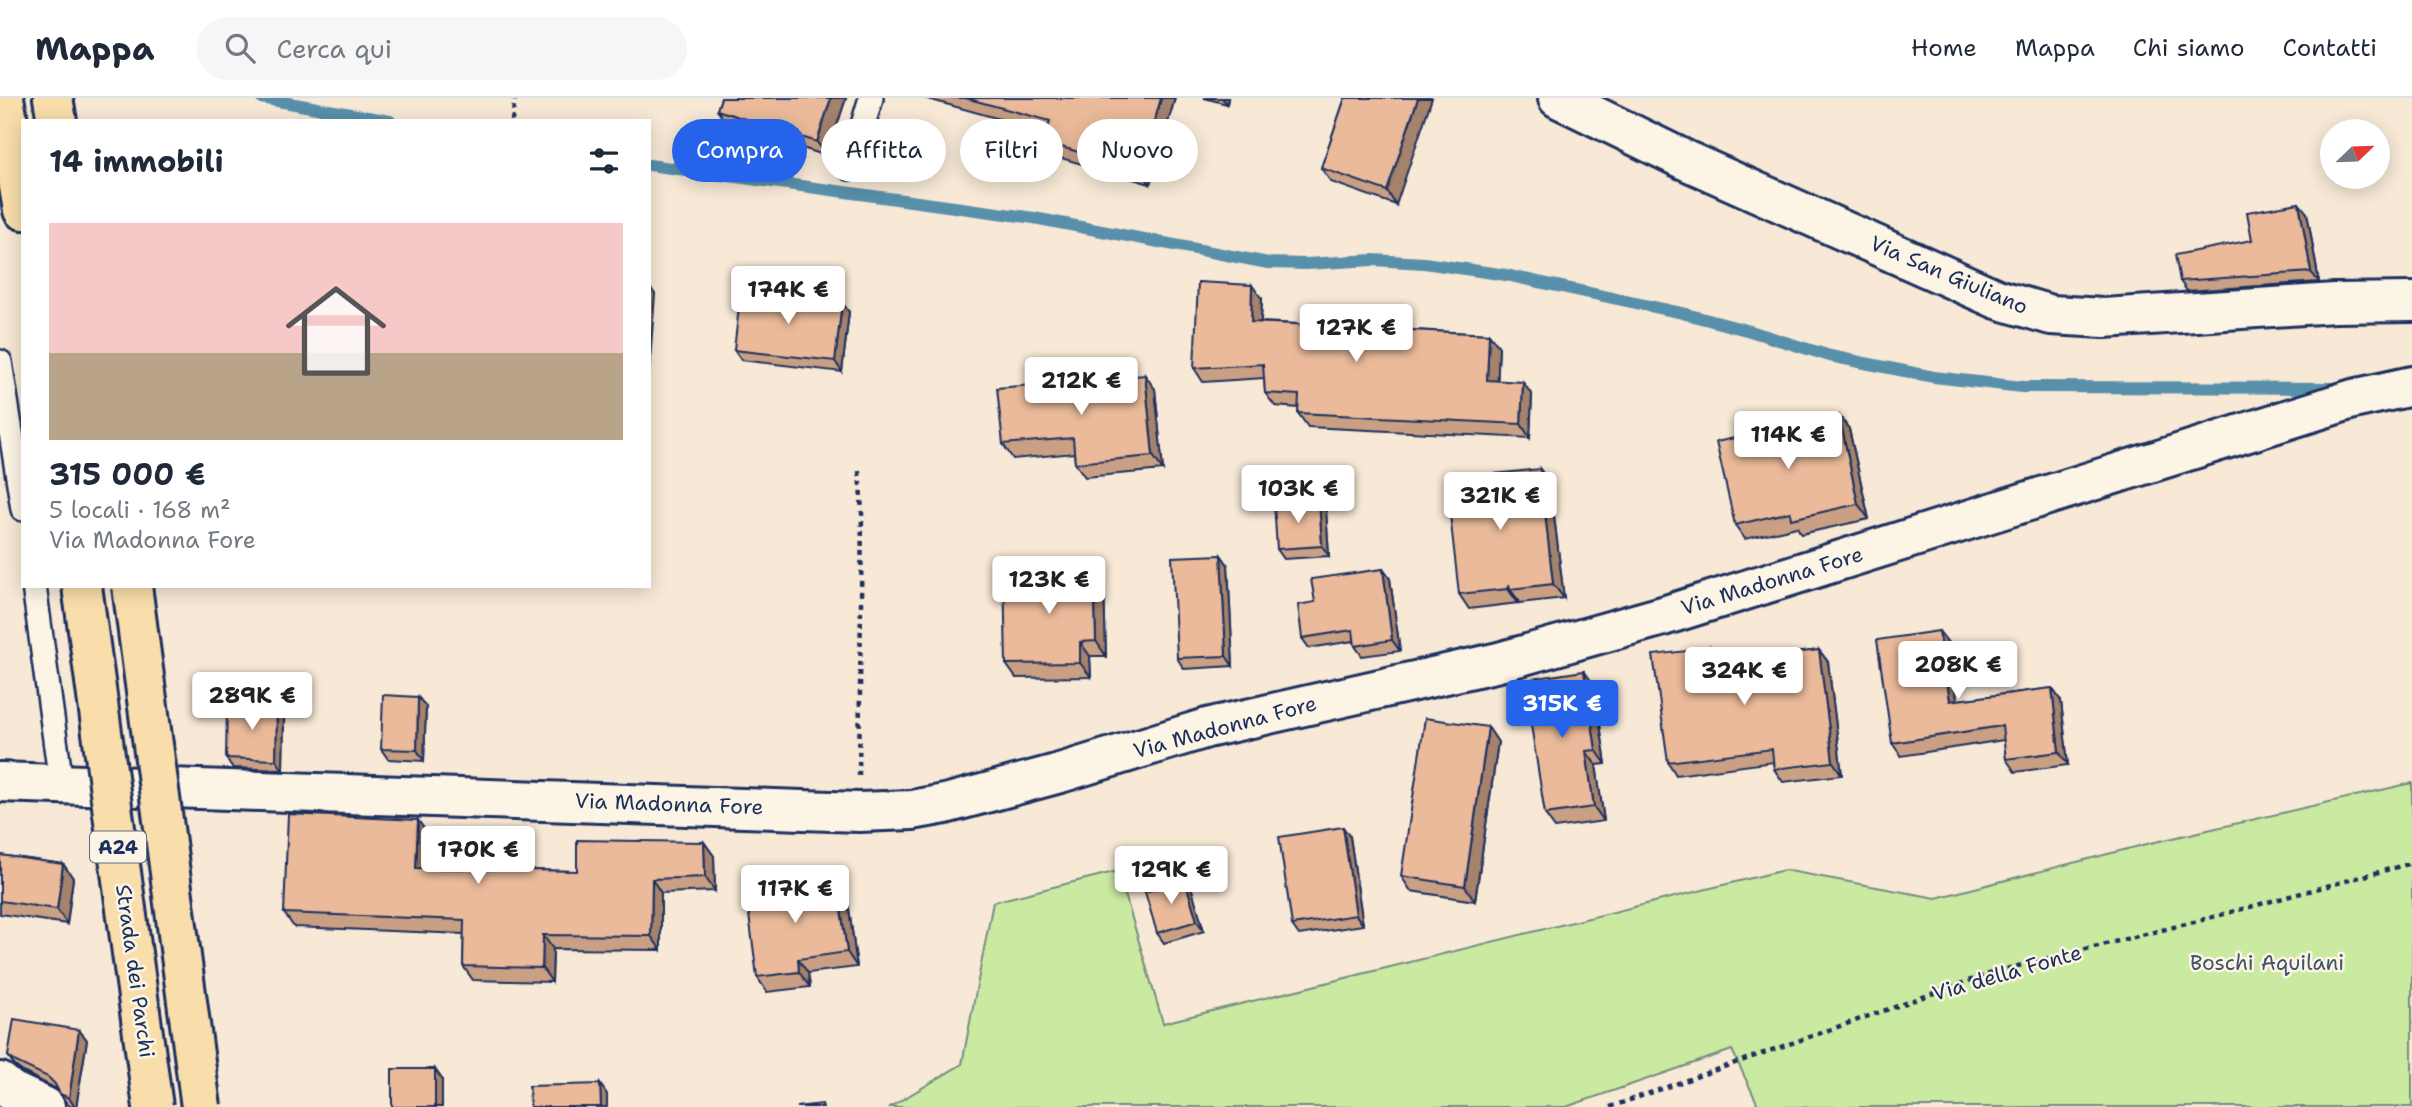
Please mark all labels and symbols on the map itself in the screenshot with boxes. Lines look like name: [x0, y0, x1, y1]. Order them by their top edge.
north arrow: [2320, 119, 2390, 189]
street label: Via San Giuliano: [1866, 229, 2032, 321]
pin: 174K €: [731, 266, 845, 326]
pin: 127K €: [1299, 304, 1413, 364]
pin: 212K €: [1024, 358, 1138, 417]
pin: 114K €: [1731, 412, 1845, 471]
pin: 103K €: [1241, 466, 1355, 525]
pin: 321K €: [1443, 472, 1557, 532]
street label: Via Madonna Fore: [1678, 540, 1866, 622]
pin: 123K €: [992, 556, 1106, 616]
pin: 208K €: [1901, 642, 2015, 701]
pin: 324K €: [1687, 648, 1801, 707]
pin: 289K €: [195, 672, 309, 732]
pin: 315K €: [1505, 680, 1619, 740]
street label: Via Madonna Fore: [1130, 689, 1320, 765]
street label: Via Madonna Fore: [574, 787, 764, 821]
pin: 170K €: [421, 826, 535, 886]
road number: A24: [90, 832, 146, 862]
pin: 129K €: [1114, 846, 1228, 906]
pin: 117K €: [738, 866, 852, 925]
street label: Strada dei Parchi: [109, 882, 161, 1060]
street label: Via della Fonte: [1929, 938, 2085, 1008]
park label: Boschi Aquilani: [2190, 949, 2344, 977]

